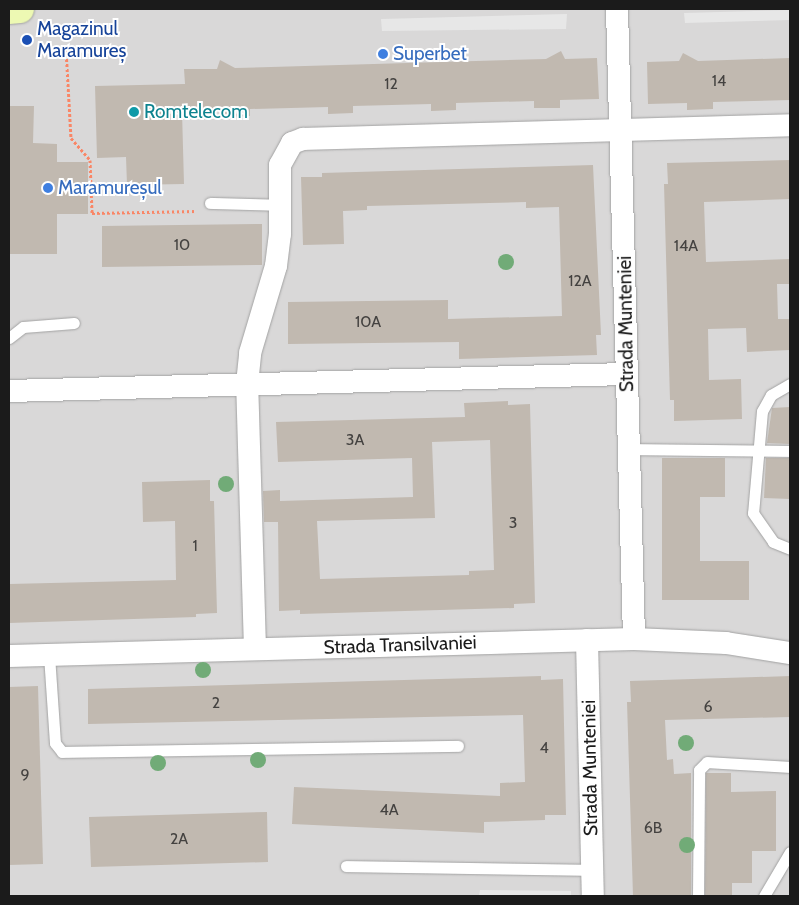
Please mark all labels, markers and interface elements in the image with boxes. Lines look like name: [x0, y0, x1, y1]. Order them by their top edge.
place label: Magazinul Maramureș: [37, 18, 126, 62]
marker: Magazinul Maramureș: [21, 34, 33, 46]
place label: Superbet: [393, 43, 467, 65]
marker: Superbet: [377, 48, 389, 60]
house number: 14: [712, 71, 726, 91]
house number: 12: [384, 74, 398, 94]
place label: Romtelecom: [144, 101, 248, 123]
marker: Romtelecom: [128, 106, 140, 118]
place label: Maramureșul: [58, 177, 162, 199]
marker: Maramureșul: [42, 182, 54, 194]
house number: 10: [174, 235, 190, 255]
house number: 14A: [674, 236, 698, 256]
street label: Strada Munteniei: [613, 256, 639, 392]
house number: 12A: [568, 271, 592, 291]
house number: 10A: [355, 312, 381, 332]
house number: 3A: [346, 430, 364, 450]
house number: 3: [509, 513, 517, 533]
house number: 1: [192, 536, 198, 556]
street label: Strada Transilvaniei: [323, 631, 477, 659]
house number: 2: [212, 693, 220, 713]
house number: 6: [703, 697, 713, 717]
street label: Strada Munteniei: [577, 700, 603, 836]
house number: 4: [539, 738, 549, 758]
house number: 9: [20, 765, 30, 785]
house number: 4A: [379, 800, 399, 820]
house number: 6B: [644, 818, 662, 838]
house number: 2A: [170, 829, 188, 849]

